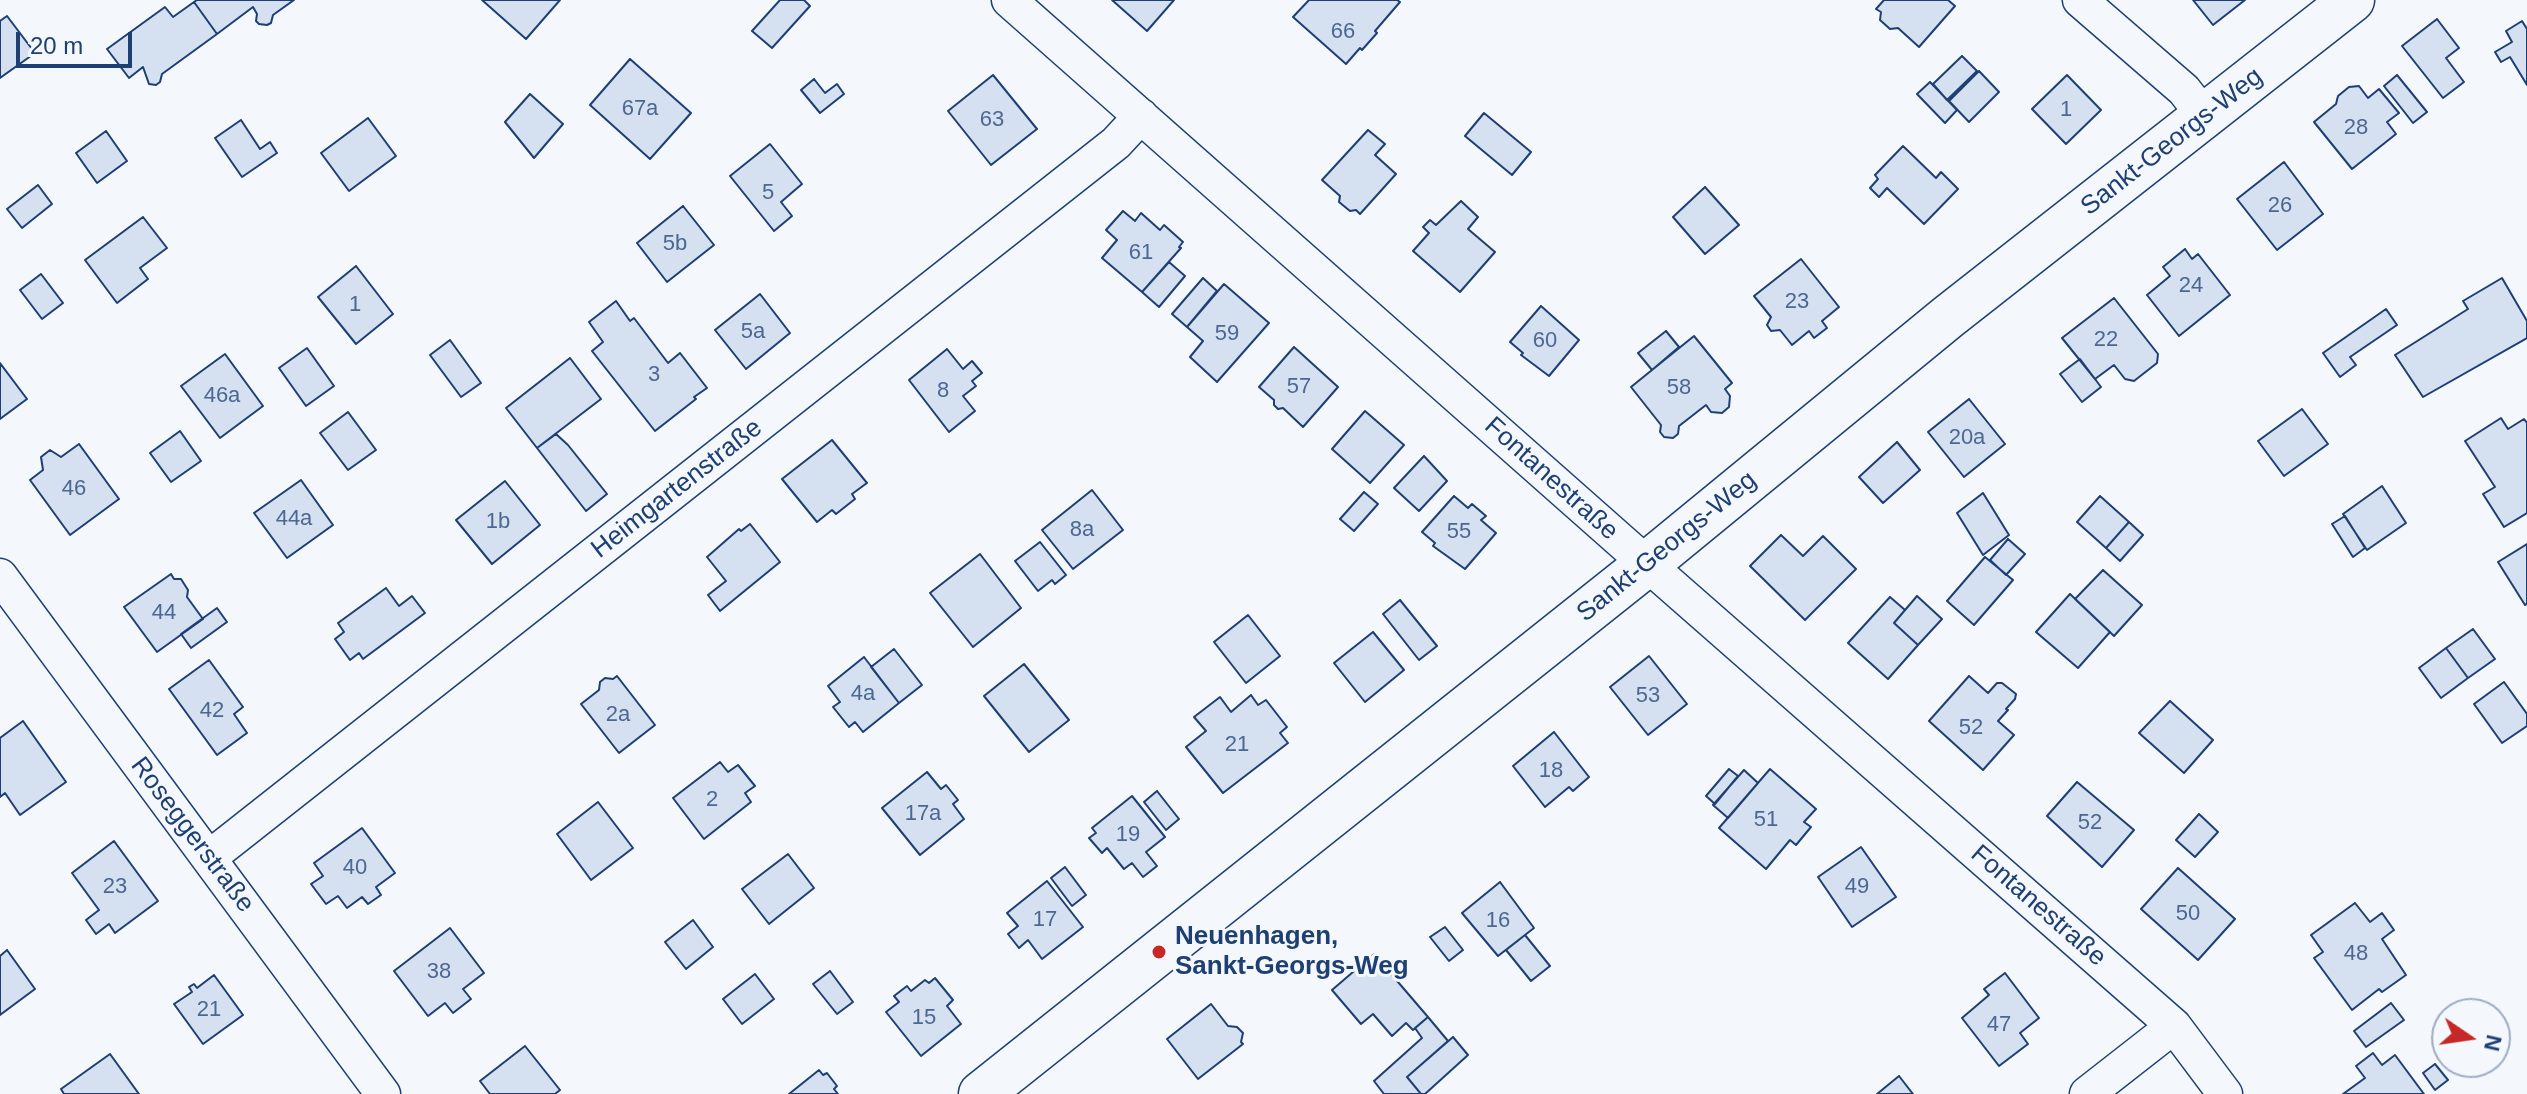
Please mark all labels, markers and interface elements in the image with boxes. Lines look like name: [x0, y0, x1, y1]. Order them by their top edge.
scale bar: [20, 16, 136, 66]
house number: 66: [1331, 19, 1355, 45]
text: 20 m: [30, 32, 83, 59]
street label: Sankt-Georgs-Weg: [2075, 61, 2269, 223]
house number: 67a: [622, 96, 658, 122]
house number: 1: [2060, 97, 2072, 123]
house number: 63: [980, 107, 1004, 133]
house number: 28: [2344, 115, 2368, 141]
house number: 5: [762, 180, 774, 206]
house number: 26: [2268, 193, 2292, 219]
house number: 5b: [663, 231, 687, 257]
house number: 61: [1129, 240, 1153, 266]
house number: 24: [2179, 273, 2203, 299]
house number: 23: [1785, 289, 1809, 315]
house number: 1: [349, 292, 361, 318]
house number: 5a: [741, 319, 765, 345]
house number: 59: [1215, 321, 1239, 347]
house number: 22: [2094, 327, 2118, 353]
house number: 60: [1533, 328, 1557, 354]
house number: 3: [648, 362, 660, 388]
house number: 57: [1287, 374, 1311, 400]
house number: 58: [1667, 375, 1691, 401]
house number: 8: [937, 378, 949, 404]
house number: 46a: [204, 383, 240, 409]
street label: Fontanestraße: [1478, 411, 1624, 547]
street label: Heimgartenstraße: [585, 413, 769, 565]
house number: 20a: [1949, 425, 1985, 451]
street label: Sankt-Georgs-Weg: [1571, 465, 1763, 629]
house number: 46: [62, 476, 86, 502]
house number: 44a: [276, 506, 312, 532]
house number: 1b: [486, 509, 510, 535]
house number: 8a: [1070, 517, 1094, 543]
house number: 55: [1447, 519, 1471, 545]
house number: 44: [152, 600, 176, 626]
house number: 4a: [851, 681, 875, 707]
house number: 53: [1636, 683, 1660, 709]
house number: 42: [200, 698, 224, 724]
house number: 2a: [606, 702, 630, 728]
house number: 52: [1959, 715, 1983, 741]
house number: 21: [1225, 732, 1249, 758]
street label: Roseggerstraße: [123, 751, 261, 919]
house number: 18: [1539, 758, 1563, 784]
house number: 2: [706, 787, 718, 813]
house number: 17a: [905, 801, 941, 827]
house number: 51: [1754, 807, 1778, 833]
house number: 52: [2078, 810, 2102, 836]
house number: 19: [1116, 822, 1140, 848]
street label: Fontanestraße: [1964, 839, 2112, 973]
house number: 40: [343, 855, 367, 881]
house number: 23: [103, 874, 127, 900]
house number: 49: [1845, 874, 1869, 900]
house number: 50: [2176, 901, 2200, 927]
house number: 17: [1033, 907, 1057, 933]
house number: 16: [1486, 908, 1510, 934]
place label: Neuenhagen, Sankt-Georgs-Weg: [1175, 921, 1409, 982]
house number: 48: [2344, 941, 2368, 967]
marker: Neuenhagen, Sankt-Georgs-Weg: [1150, 943, 1168, 961]
house number: 38: [427, 959, 451, 985]
house number: 21: [197, 997, 221, 1023]
north arrow: [2431, 998, 2511, 1078]
house number: 15: [912, 1005, 936, 1031]
house number: 47: [1987, 1012, 2011, 1038]
text: N: [2479, 1033, 2507, 1054]

